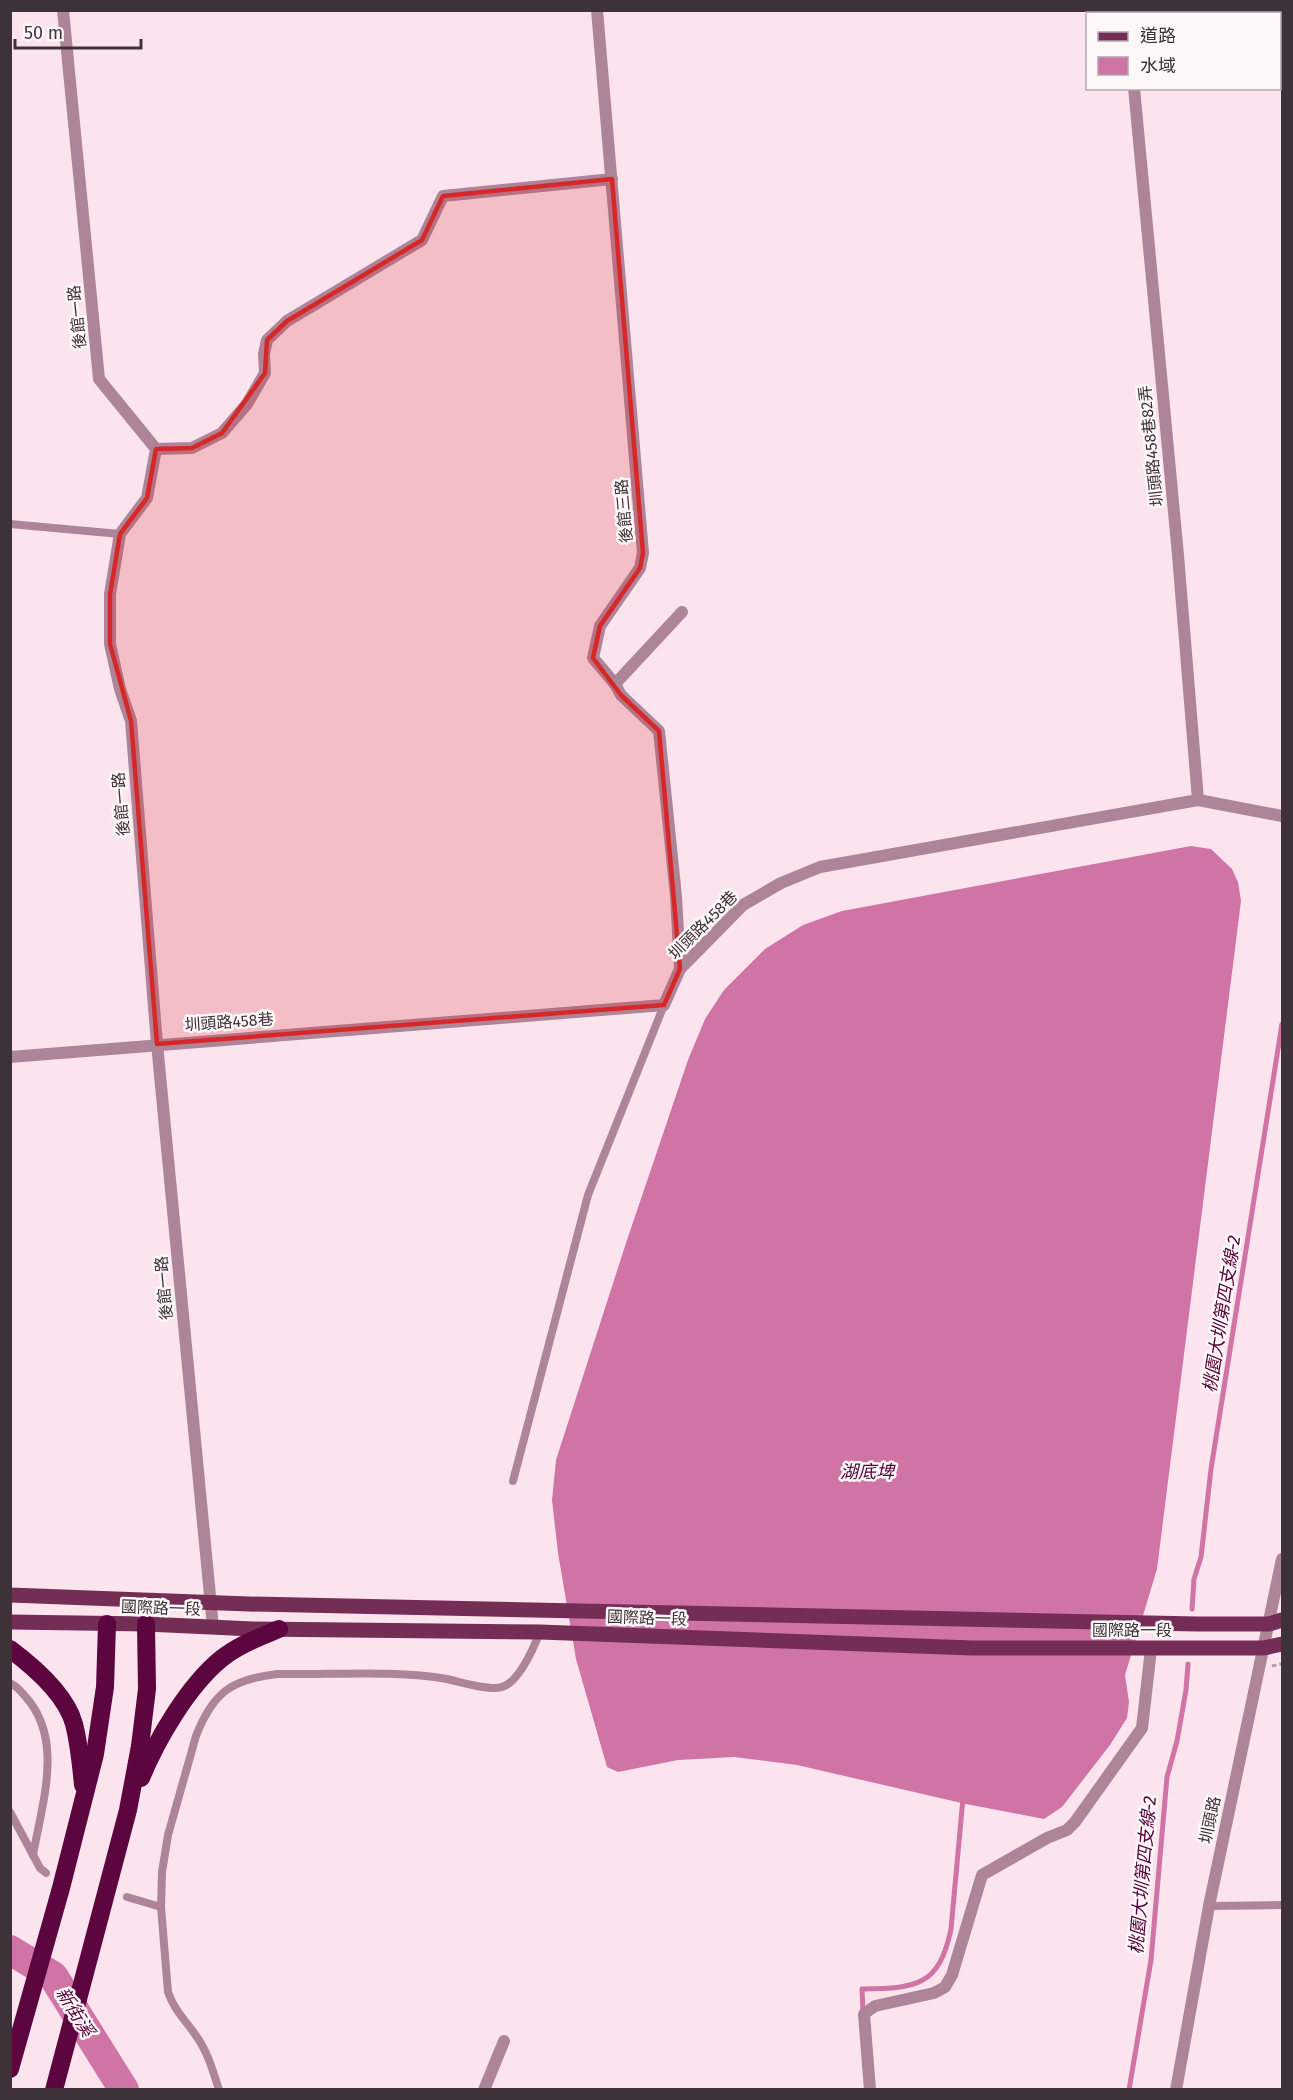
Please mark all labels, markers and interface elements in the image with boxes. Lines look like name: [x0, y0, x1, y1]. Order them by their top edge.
scale bar: [15, 12, 141, 50]
legend: [1086, 12, 1281, 90]
text: 50 m: [24, 22, 63, 44]
text: 道路: [1140, 25, 1176, 47]
text: 水域: [1140, 55, 1176, 77]
street label: 後館一路: [64, 284, 90, 350]
street label: 圳頭路458巷82弄: [1135, 384, 1167, 508]
street label: 後館三路: [612, 478, 636, 544]
street label: 後館一路: [109, 771, 133, 837]
street label: 圳頭路458巷: [665, 887, 741, 963]
street label: 圳頭路458巷: [184, 1009, 274, 1035]
water label: 桃園大圳第四支線-2: [1199, 1234, 1245, 1394]
street label: 後館一路: [152, 1255, 176, 1321]
water label: 湖底埤: [840, 1461, 896, 1483]
street label: 國際路一段: [121, 1597, 201, 1619]
street label: 國際路一段: [607, 1607, 687, 1629]
street label: 國際路一段: [1092, 1621, 1172, 1640]
water label: 桃園大圳第四支線-2: [1125, 1795, 1161, 1955]
street label: 圳頭路: [1196, 1795, 1224, 1845]
water label: 新街溪: [51, 1983, 100, 2043]

